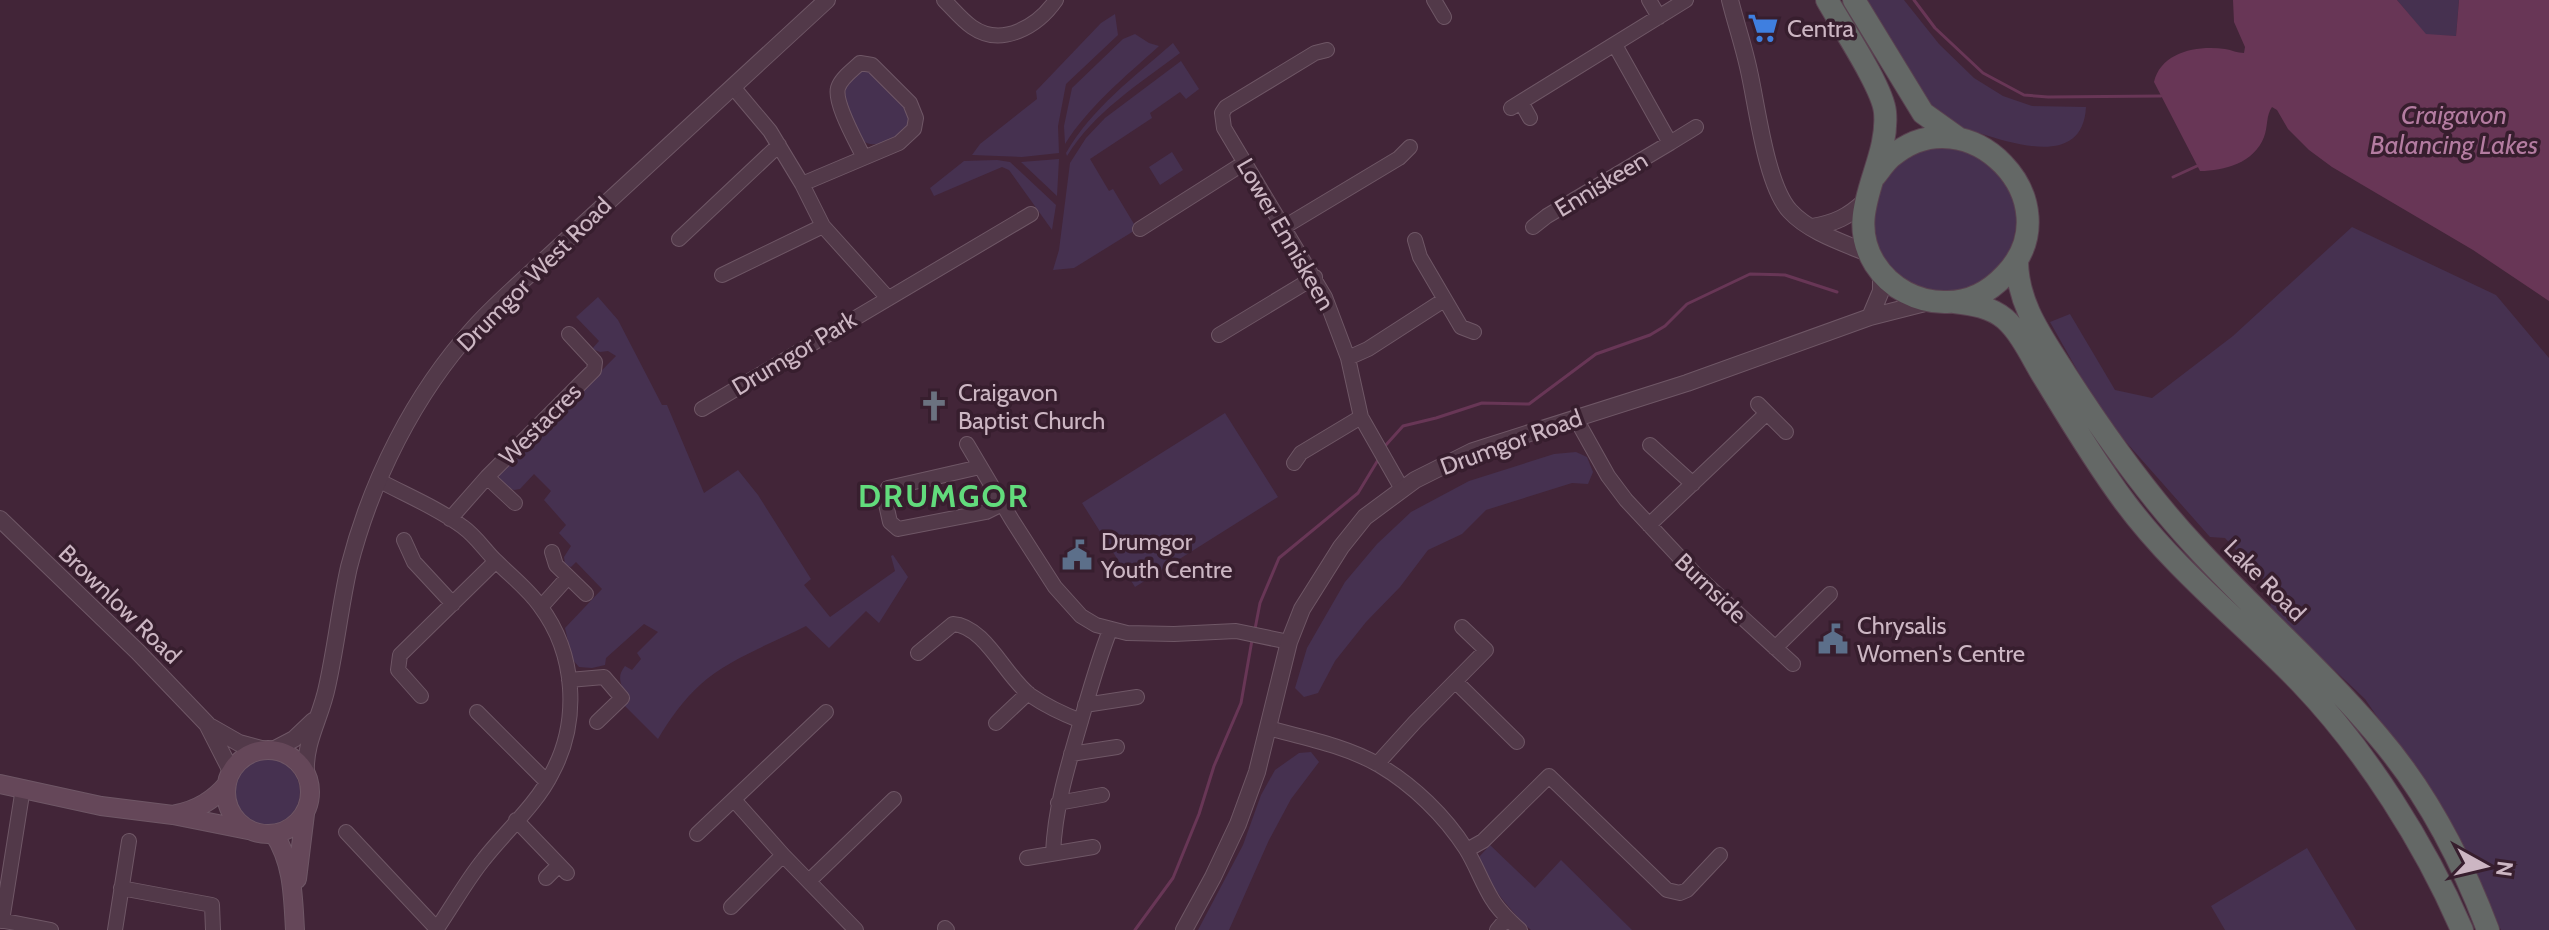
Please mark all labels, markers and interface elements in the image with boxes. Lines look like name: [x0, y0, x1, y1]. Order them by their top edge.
supermarket icon: Centra: [1746, 11, 1780, 45]
place label: Centra: [1787, 14, 1854, 43]
water label: Craigavon Balancing Lakes: [2370, 99, 2538, 161]
street label: Enniskeen: [1549, 145, 1653, 223]
street label: Lower Enniskeen: [1231, 153, 1341, 315]
street label: Drumgor West Road: [451, 191, 617, 357]
street label: Drumgor Park: [727, 304, 862, 401]
street label: Westacres: [493, 377, 587, 471]
place label: Craigavon Baptist Church: [958, 378, 1105, 435]
church icon: Craigavon Baptist Church: [917, 389, 951, 423]
street label: Drumgor Road: [1436, 403, 1586, 481]
district label: DRUMGOR: [858, 476, 1030, 515]
place label: Drumgor Youth Centre: [1100, 527, 1232, 584]
street label: Lake Road: [2218, 533, 2312, 627]
street label: Brownlow Road: [53, 538, 187, 670]
public building icon: Drumgor Youth Centre: [1060, 538, 1094, 572]
street label: Burnside: [1669, 547, 1753, 629]
place label: Chrysalis Women's Centre: [1857, 611, 2025, 668]
public building icon: Chrysalis Women's Centre: [1816, 622, 1850, 656]
north arrow: [2445, 826, 2525, 906]
text: N: [2490, 859, 2519, 878]

